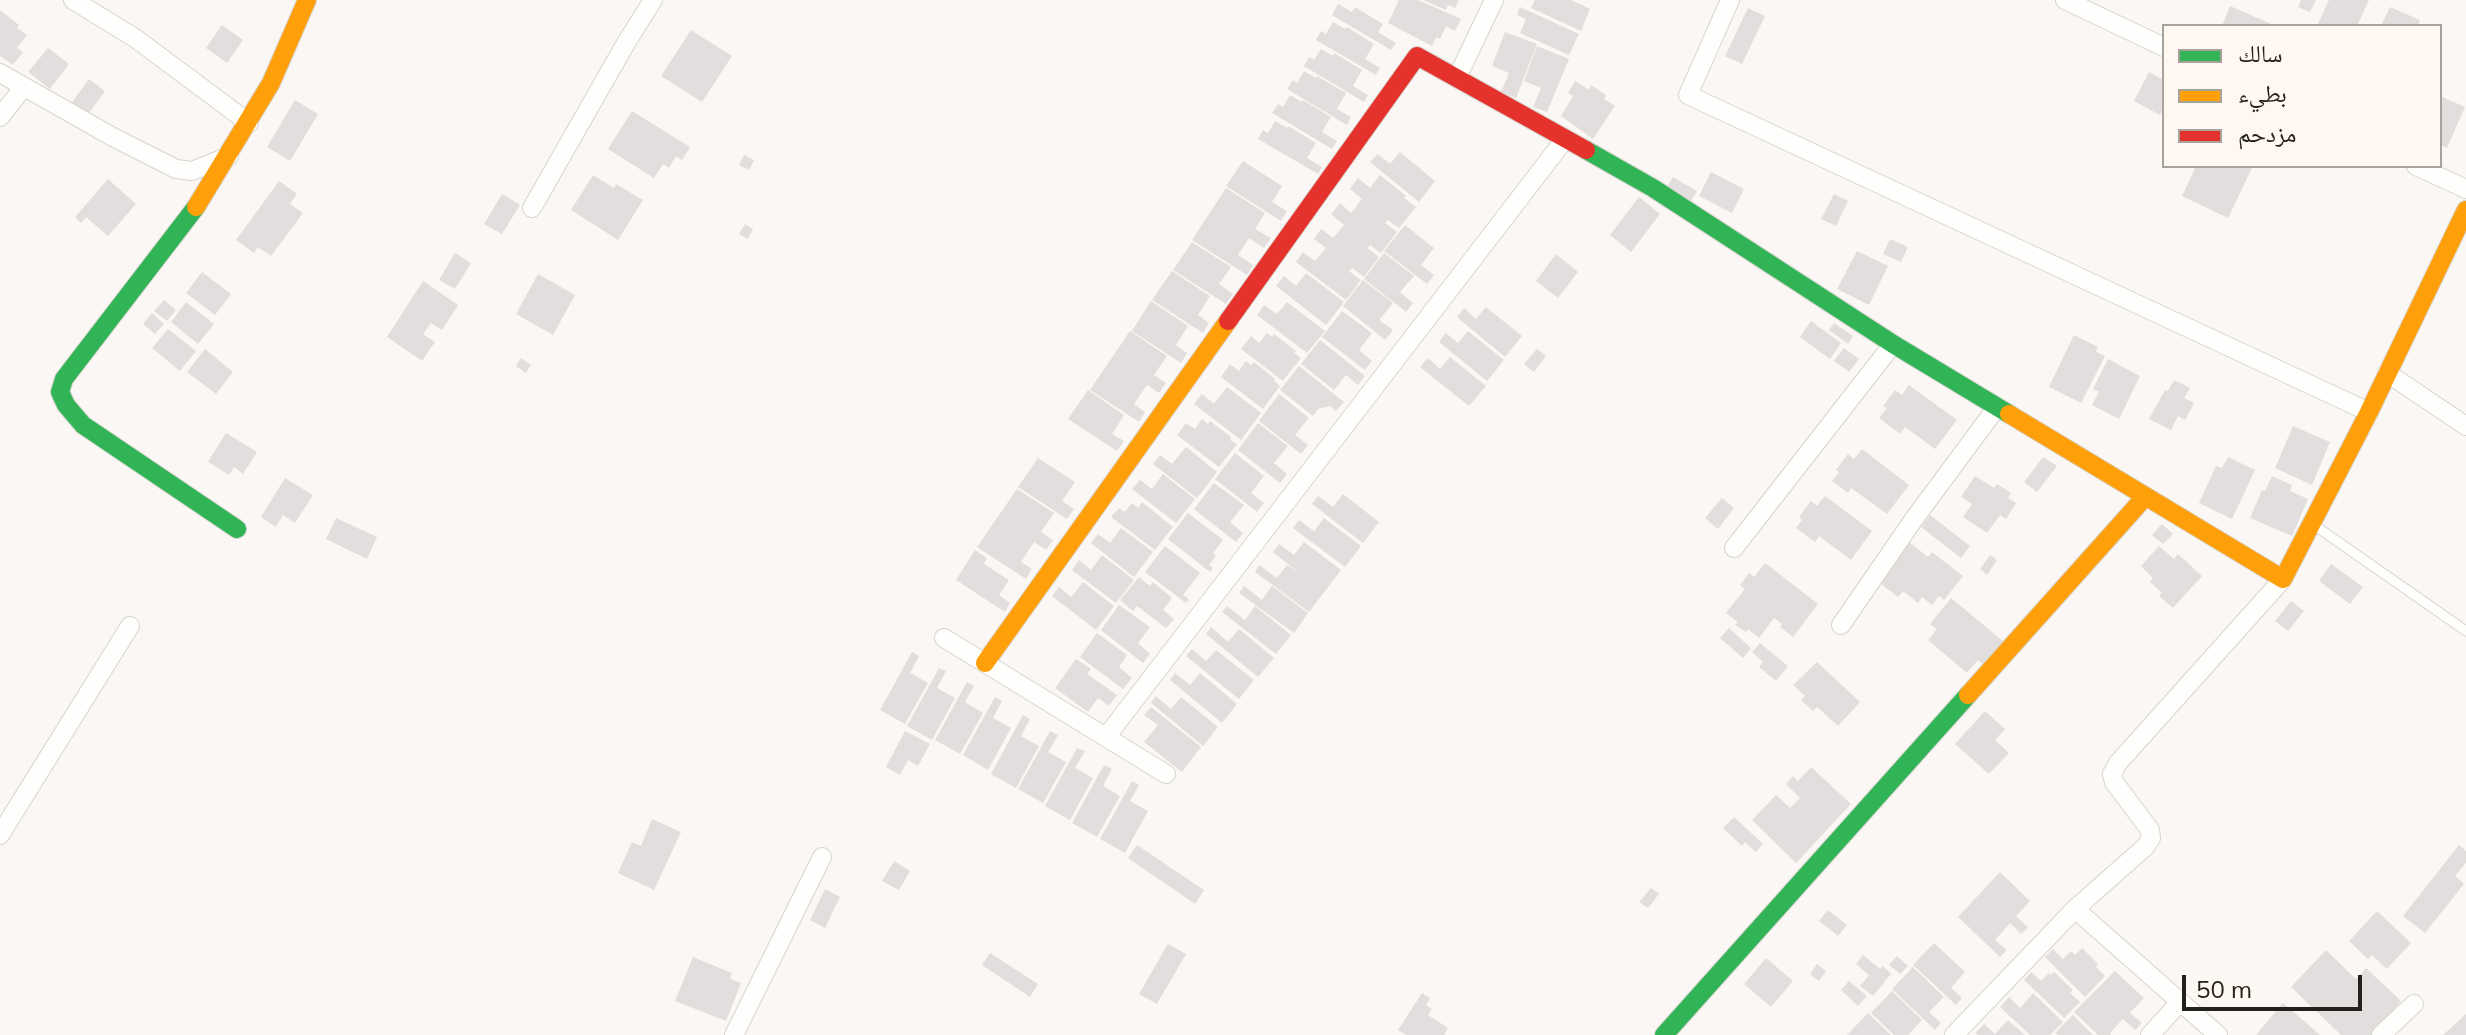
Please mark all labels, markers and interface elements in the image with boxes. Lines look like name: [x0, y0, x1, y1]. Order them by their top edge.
legend: [2162, 24, 2442, 168]
text: سالك: [2238, 38, 2283, 68]
text: بطيء: [2238, 78, 2287, 108]
text: مزدحم: [2238, 118, 2297, 148]
scale bar: [2186, 959, 2366, 1009]
text: 50 m: [2196, 974, 2252, 1004]

